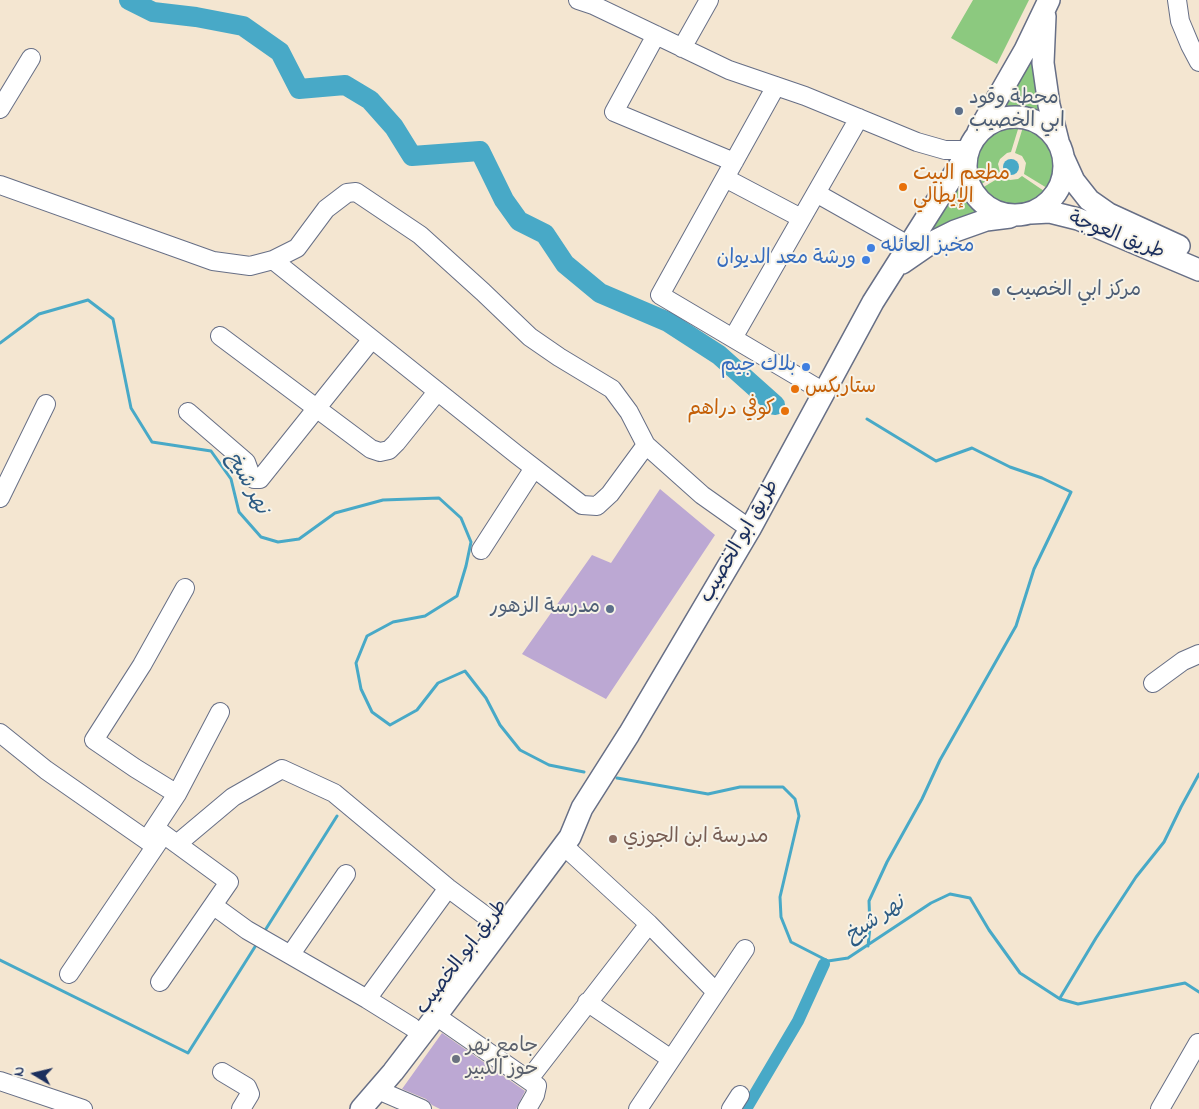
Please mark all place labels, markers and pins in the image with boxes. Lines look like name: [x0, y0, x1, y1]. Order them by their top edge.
place label: محطة وقود ابي الخصيب: [969, 88, 1065, 135]
marker: محطة وقود ابي الخصيب: [953, 105, 965, 117]
place label: مطعم البيت الإيطالي: [913, 164, 1010, 211]
marker: مطعم البيت الإيطالي: [897, 181, 909, 193]
place label: مخبز العائله: [881, 236, 974, 260]
marker: مخبز العائله: [865, 242, 877, 254]
place label: ورشة معد الديوان: [717, 248, 856, 272]
marker: ورشة معد الديوان: [860, 254, 872, 266]
place label: مركز ابي الخصيب: [1006, 280, 1141, 304]
marker: مركز ابي الخصيب: [990, 286, 1002, 298]
place label: بلاك جيم: [721, 355, 796, 379]
marker: بلاك جيم: [800, 361, 812, 373]
place label: ستاربكس: [805, 377, 876, 401]
marker: ستاربكس: [789, 383, 801, 395]
place label: كوفي دراهم: [687, 399, 775, 423]
marker: كوفي دراهم: [779, 405, 791, 417]
place label: مدرسة الزهور: [490, 597, 600, 621]
marker: مدرسة الزهور: [604, 603, 616, 615]
place label: مدرسة ابن الجوزي: [623, 827, 769, 851]
marker: مدرسة ابن الجوزي: [607, 833, 619, 845]
place label: جامع نهر حوز الكبير: [466, 1036, 538, 1083]
marker: جامع نهر حوز الكبير: [450, 1053, 462, 1065]

